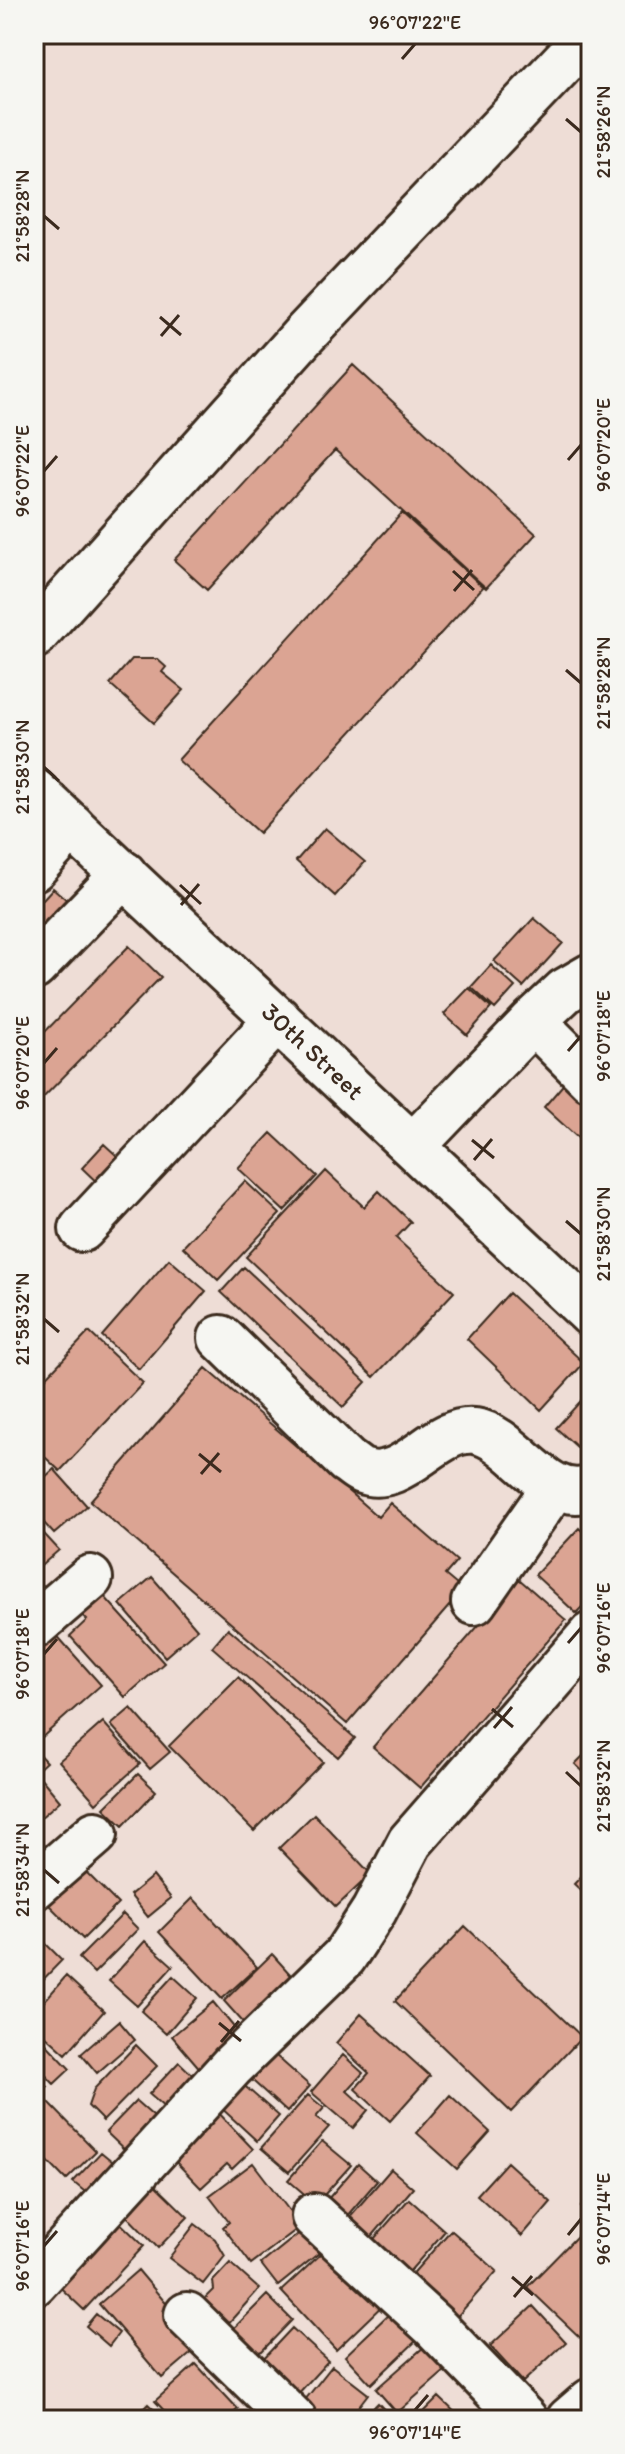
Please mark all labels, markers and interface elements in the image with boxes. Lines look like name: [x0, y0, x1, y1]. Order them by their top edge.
text: 96°07'22"E: [369, 10, 461, 34]
text: 21°58'26"N: [591, 86, 615, 178]
text: 21°58'28"N: [10, 169, 34, 263]
text: 96°07'20"E: [591, 398, 615, 492]
text: 96°07'22"E: [10, 425, 34, 517]
text: 21°58'28"N: [591, 636, 615, 730]
text: 21°58'30"N: [10, 720, 34, 814]
text: 96°07'18"E: [591, 990, 615, 1082]
street label: 30th Street: [255, 996, 371, 1107]
text: 96°07'20"E: [10, 1016, 34, 1110]
text: 21°58'30"N: [591, 1187, 615, 1281]
text: 21°58'32"N: [10, 1272, 34, 1366]
text: 96°07'16"E: [591, 1582, 615, 1674]
text: 96°07'18"E: [10, 1608, 34, 1700]
text: 21°58'32"N: [591, 1739, 615, 1833]
text: 21°58'34"N: [10, 1823, 34, 1917]
text: 96°07'14"E: [591, 2173, 615, 2265]
text: 96°07'16"E: [10, 2200, 34, 2292]
text: 96°07'14"E: [369, 2420, 461, 2444]

